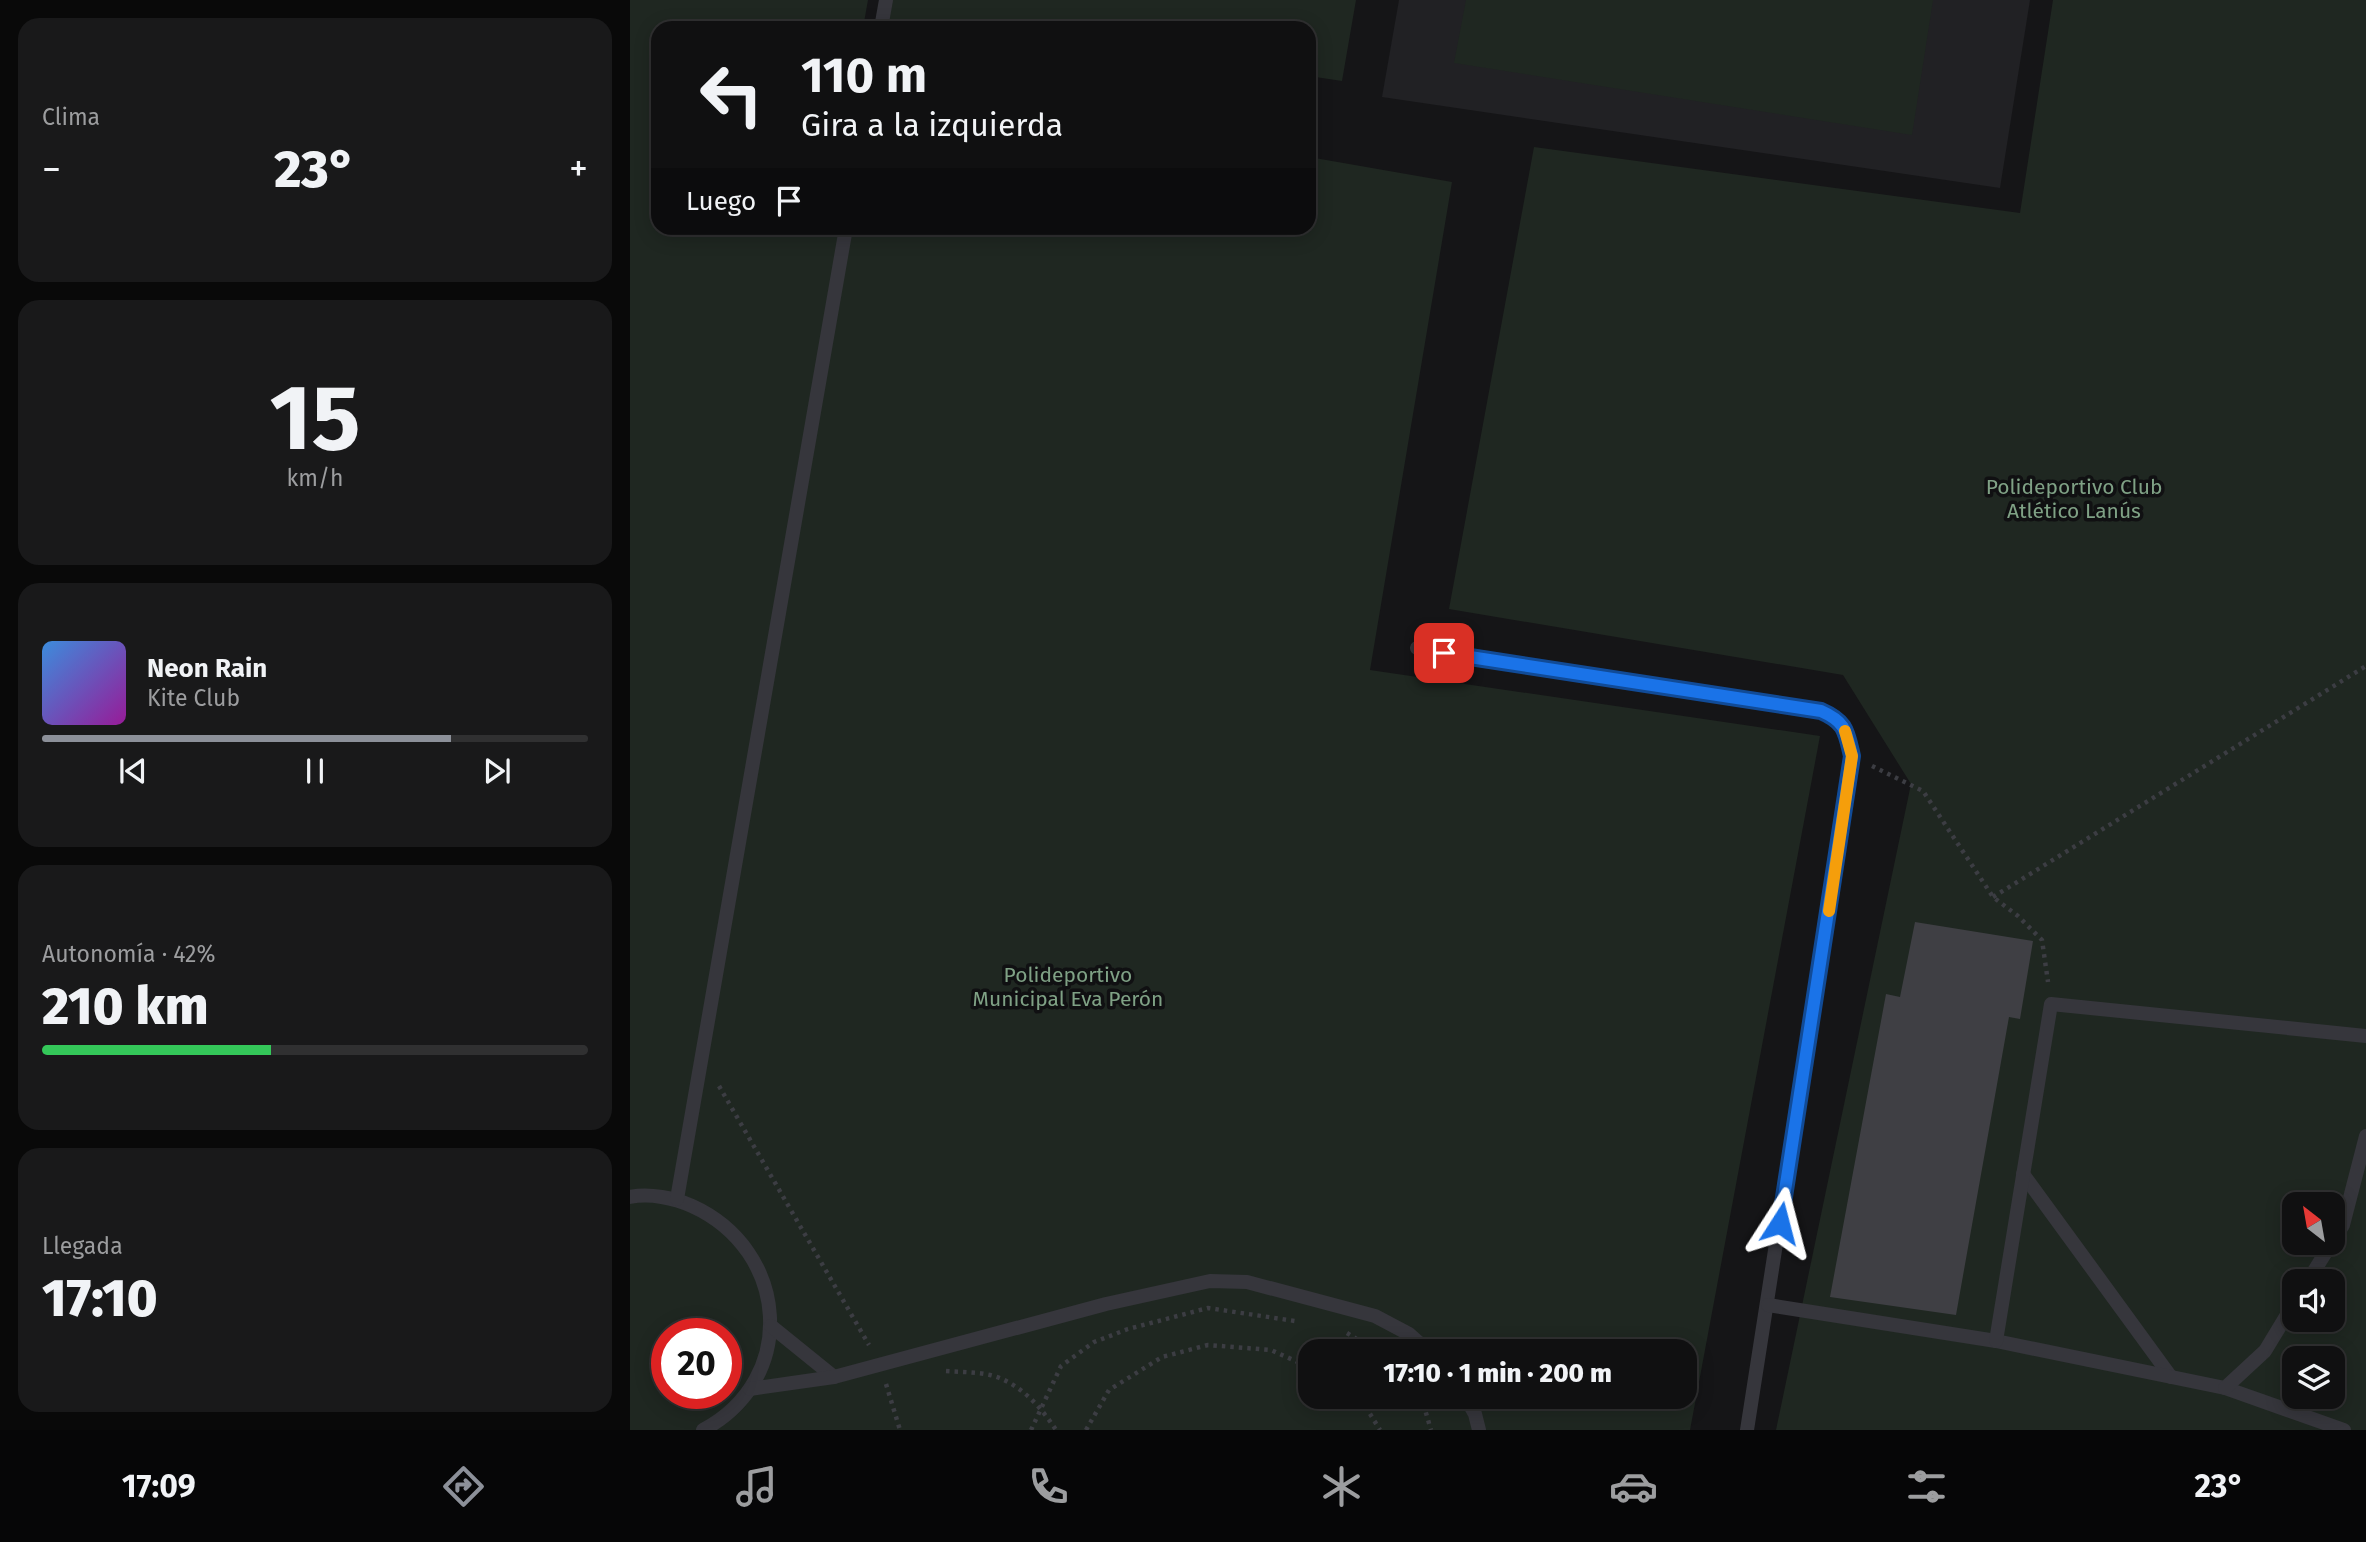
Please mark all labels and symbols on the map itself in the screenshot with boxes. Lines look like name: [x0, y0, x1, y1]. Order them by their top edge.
park label: Polideportivo Club Atlético Lanús: [1986, 474, 2162, 524]
pin: [1414, 623, 1474, 683]
park label: Polideportivo Municipal Eva Perón: [973, 962, 1163, 1012]
position arrow: [1743, 1186, 1817, 1260]
north arrow: [2282, 1192, 2345, 1255]
speed limit sign: 20: [651, 1318, 742, 1409]

